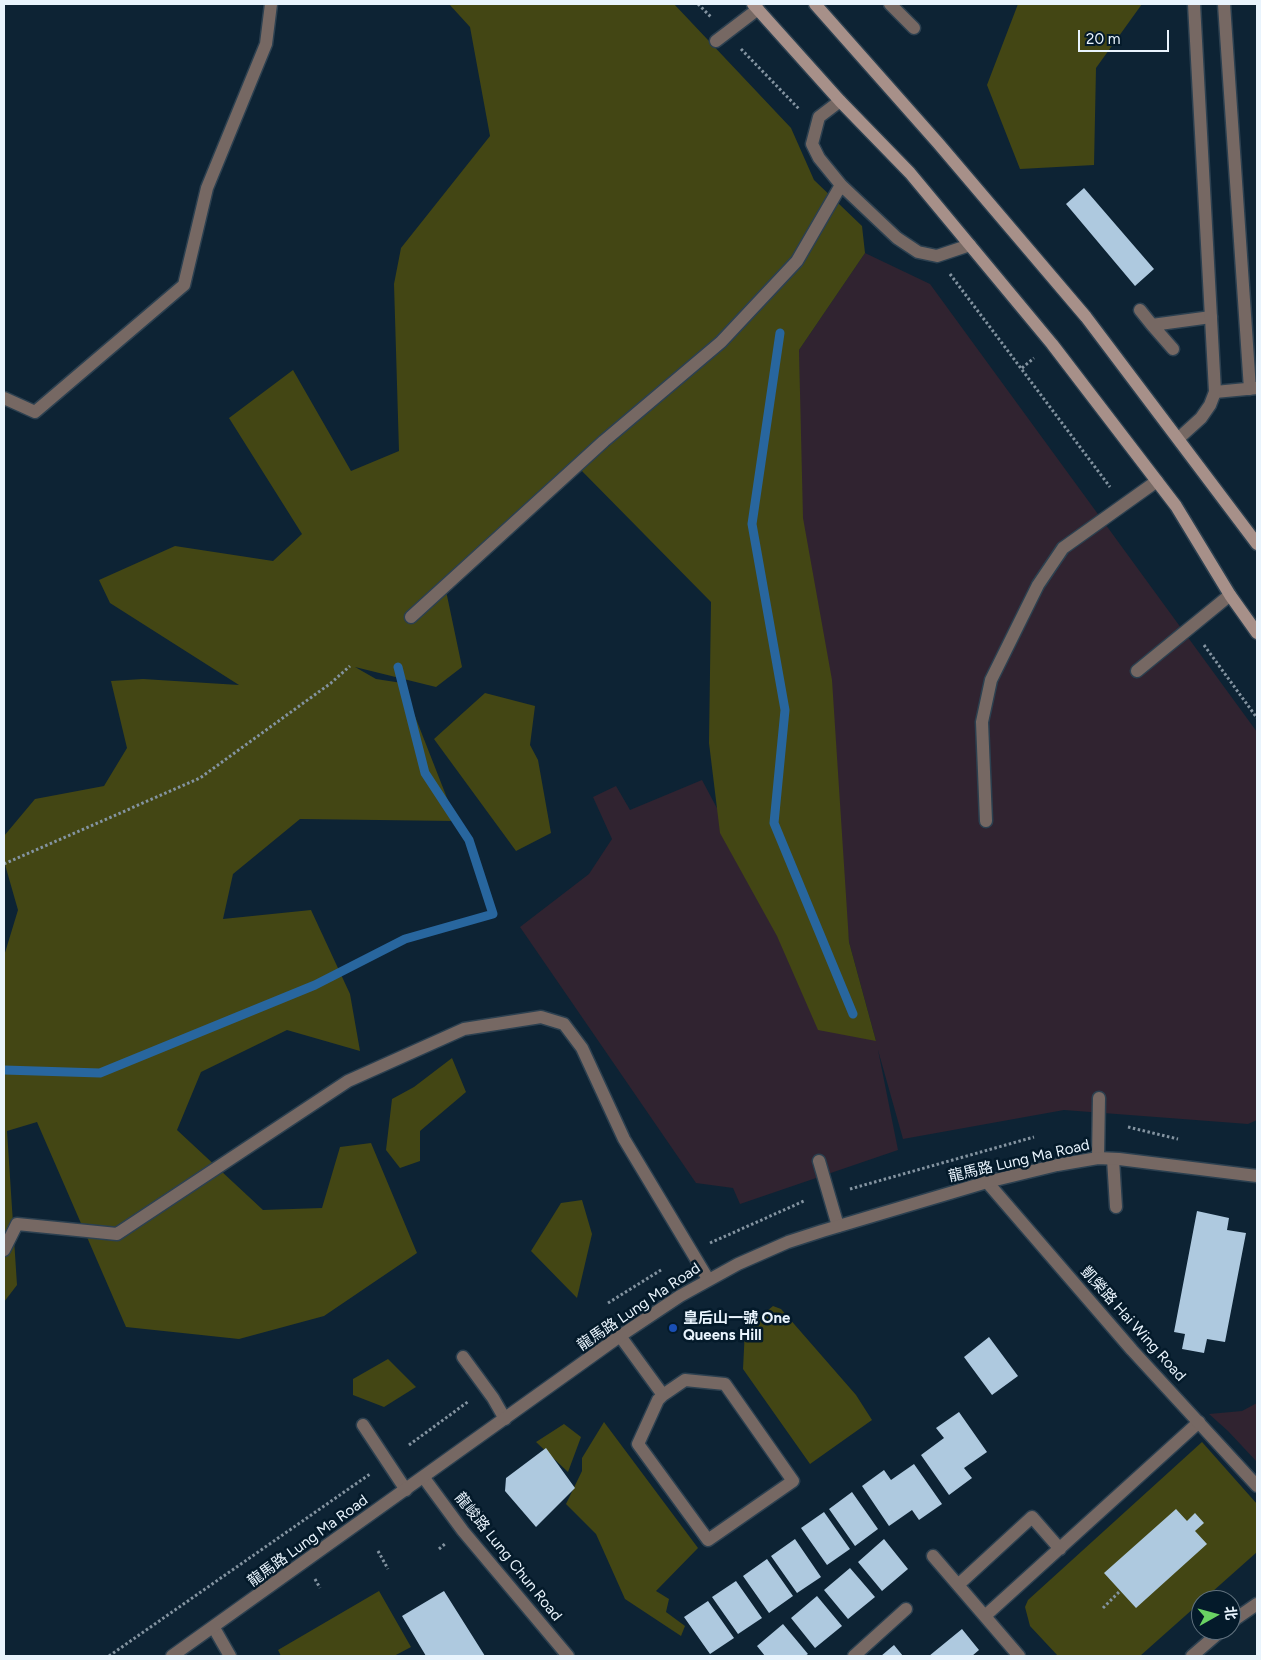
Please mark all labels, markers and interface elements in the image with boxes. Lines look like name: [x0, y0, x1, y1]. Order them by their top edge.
scale bar: [1081, 20, 1172, 52]
text: 20 m: [1086, 30, 1120, 48]
street label: 龍馬路 Lung Ma Road: [947, 1136, 1091, 1186]
street label: 龍馬路 Lung Ma Road: [574, 1259, 704, 1355]
street label: 凱榮路 Hai Wing Road: [1077, 1263, 1189, 1385]
place label: 皇后山一號 One Queens Hill: [683, 1310, 790, 1345]
marker: 皇后山一號 One Queens Hill: [667, 1322, 679, 1334]
street label: 龍峻路 Lung Chun Road: [451, 1489, 565, 1625]
street label: 龍馬路 Lung Ma Road: [244, 1491, 372, 1591]
north arrow: [1191, 1590, 1241, 1640]
text: 北: [1221, 1605, 1240, 1621]

